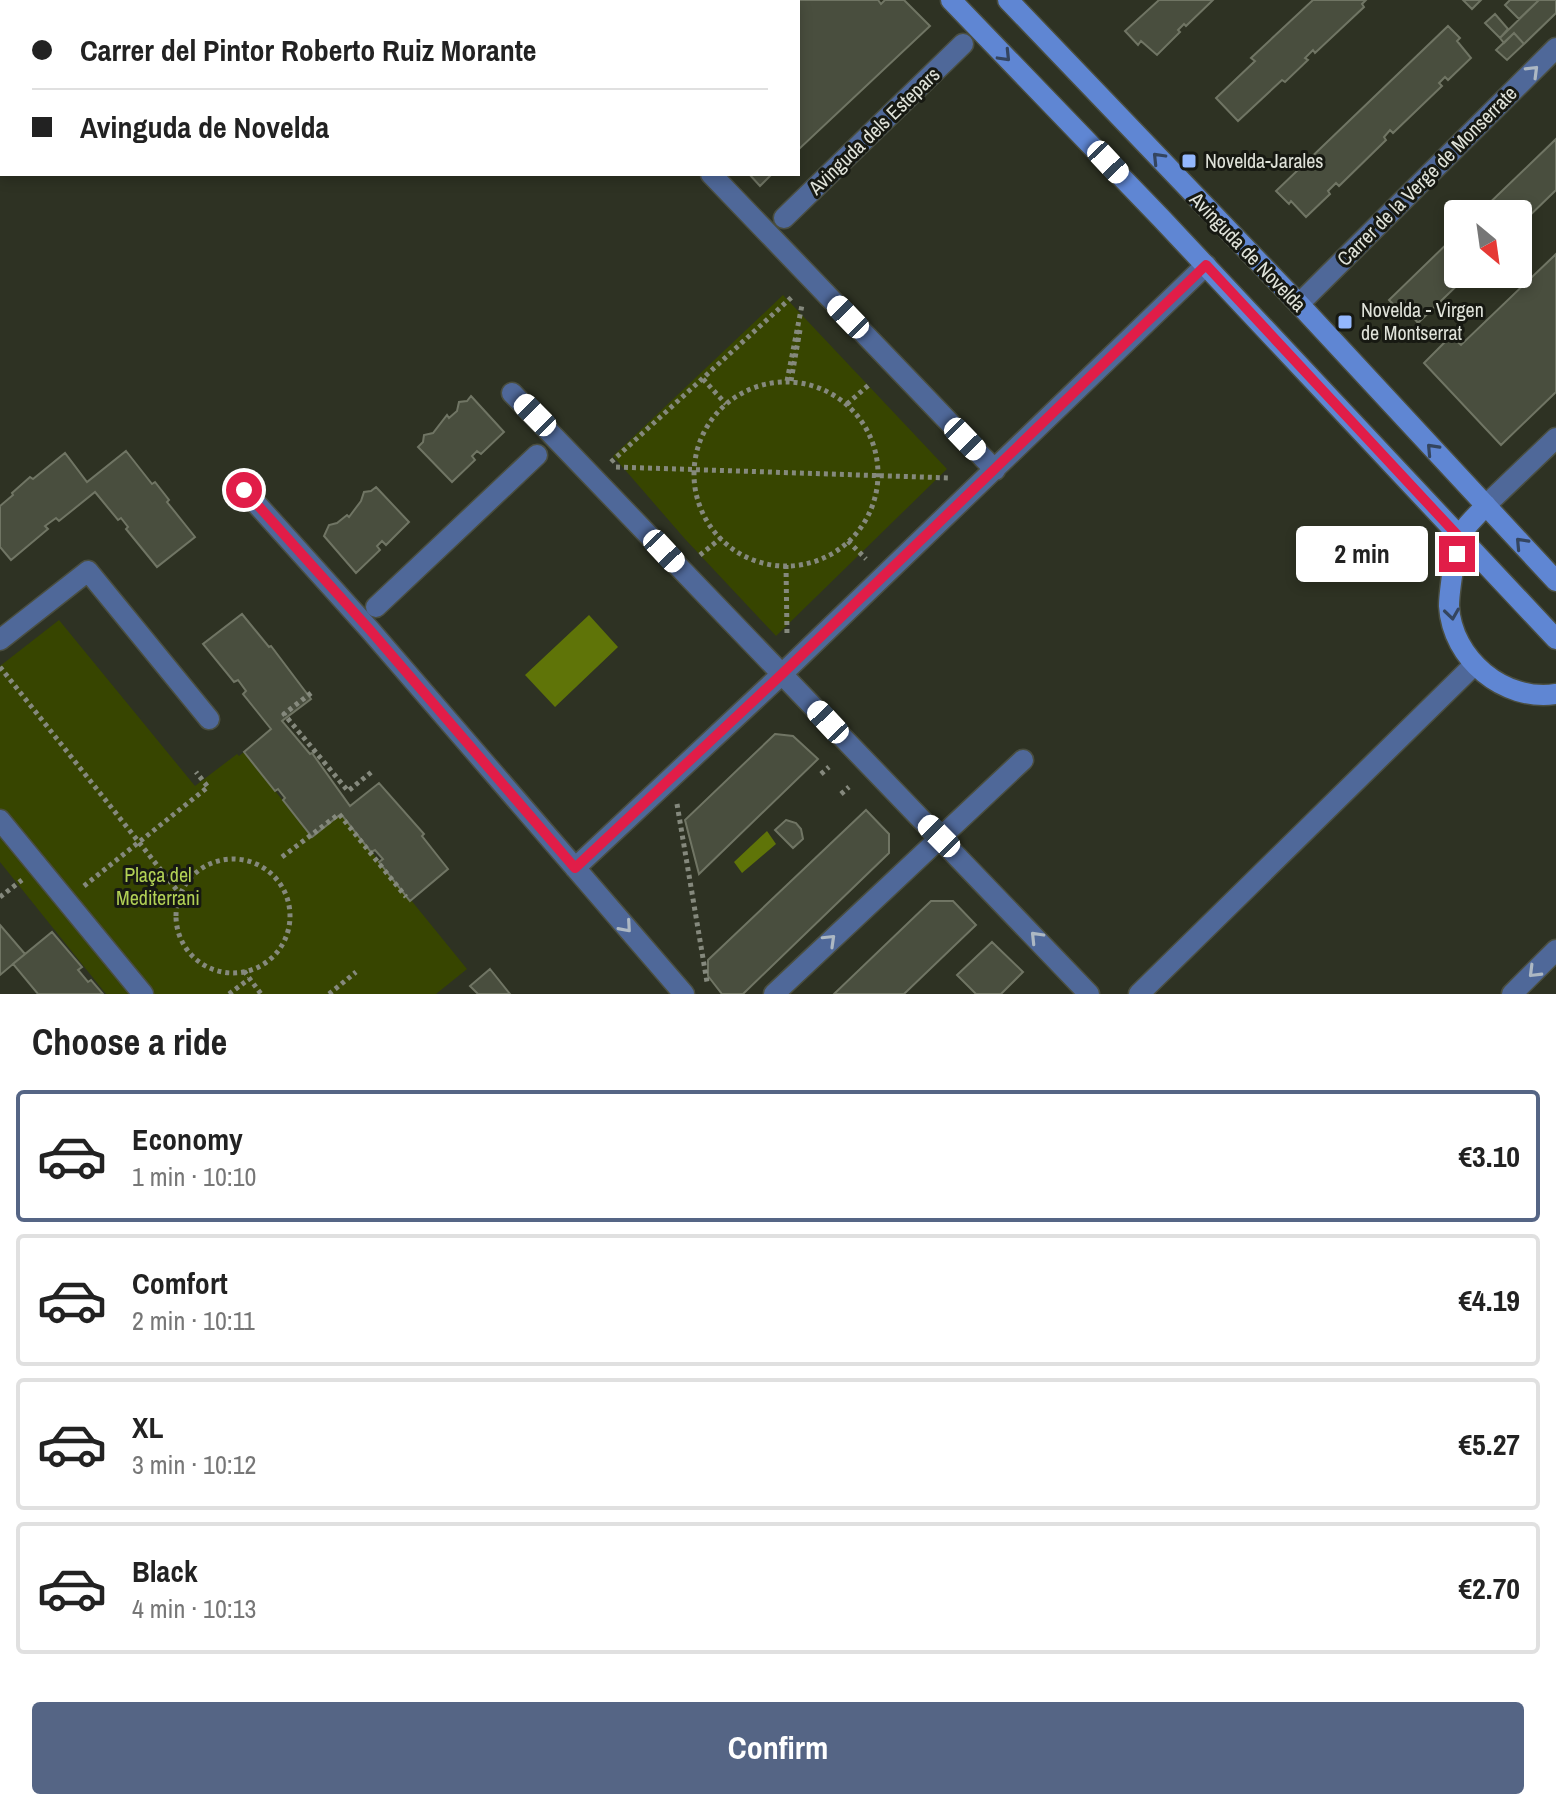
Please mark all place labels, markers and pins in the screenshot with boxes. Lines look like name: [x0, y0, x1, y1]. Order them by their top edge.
place label: Novelda-Jarales: [1205, 147, 1323, 174]
marker: Novelda-Jarales: [1180, 152, 1198, 170]
place label: Novelda - Virgen de Montserrat: [1361, 296, 1484, 346]
marker: Novelda - Virgen de Montserrat: [1336, 313, 1354, 331]

